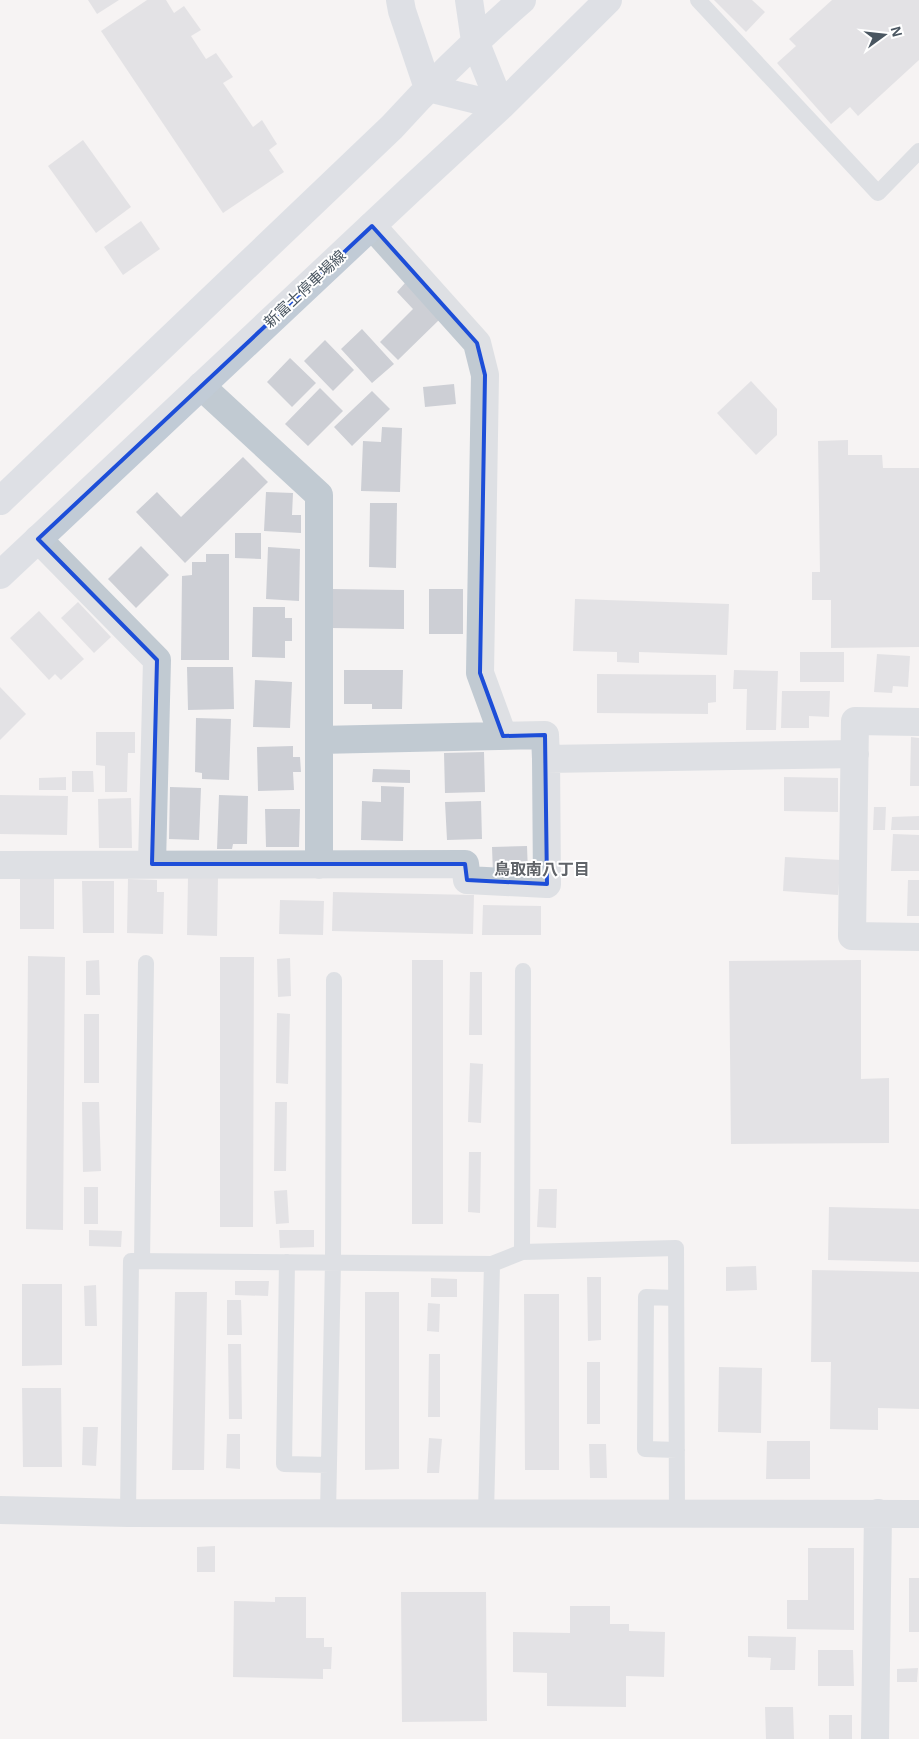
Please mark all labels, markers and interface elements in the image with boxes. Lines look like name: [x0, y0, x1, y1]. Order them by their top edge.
north arrow: [859, 10, 909, 60]
text: N: [888, 25, 906, 39]
street label: 新富士停車場線: [260, 247, 349, 331]
district label: 鳥取南八丁目: [494, 860, 590, 878]

